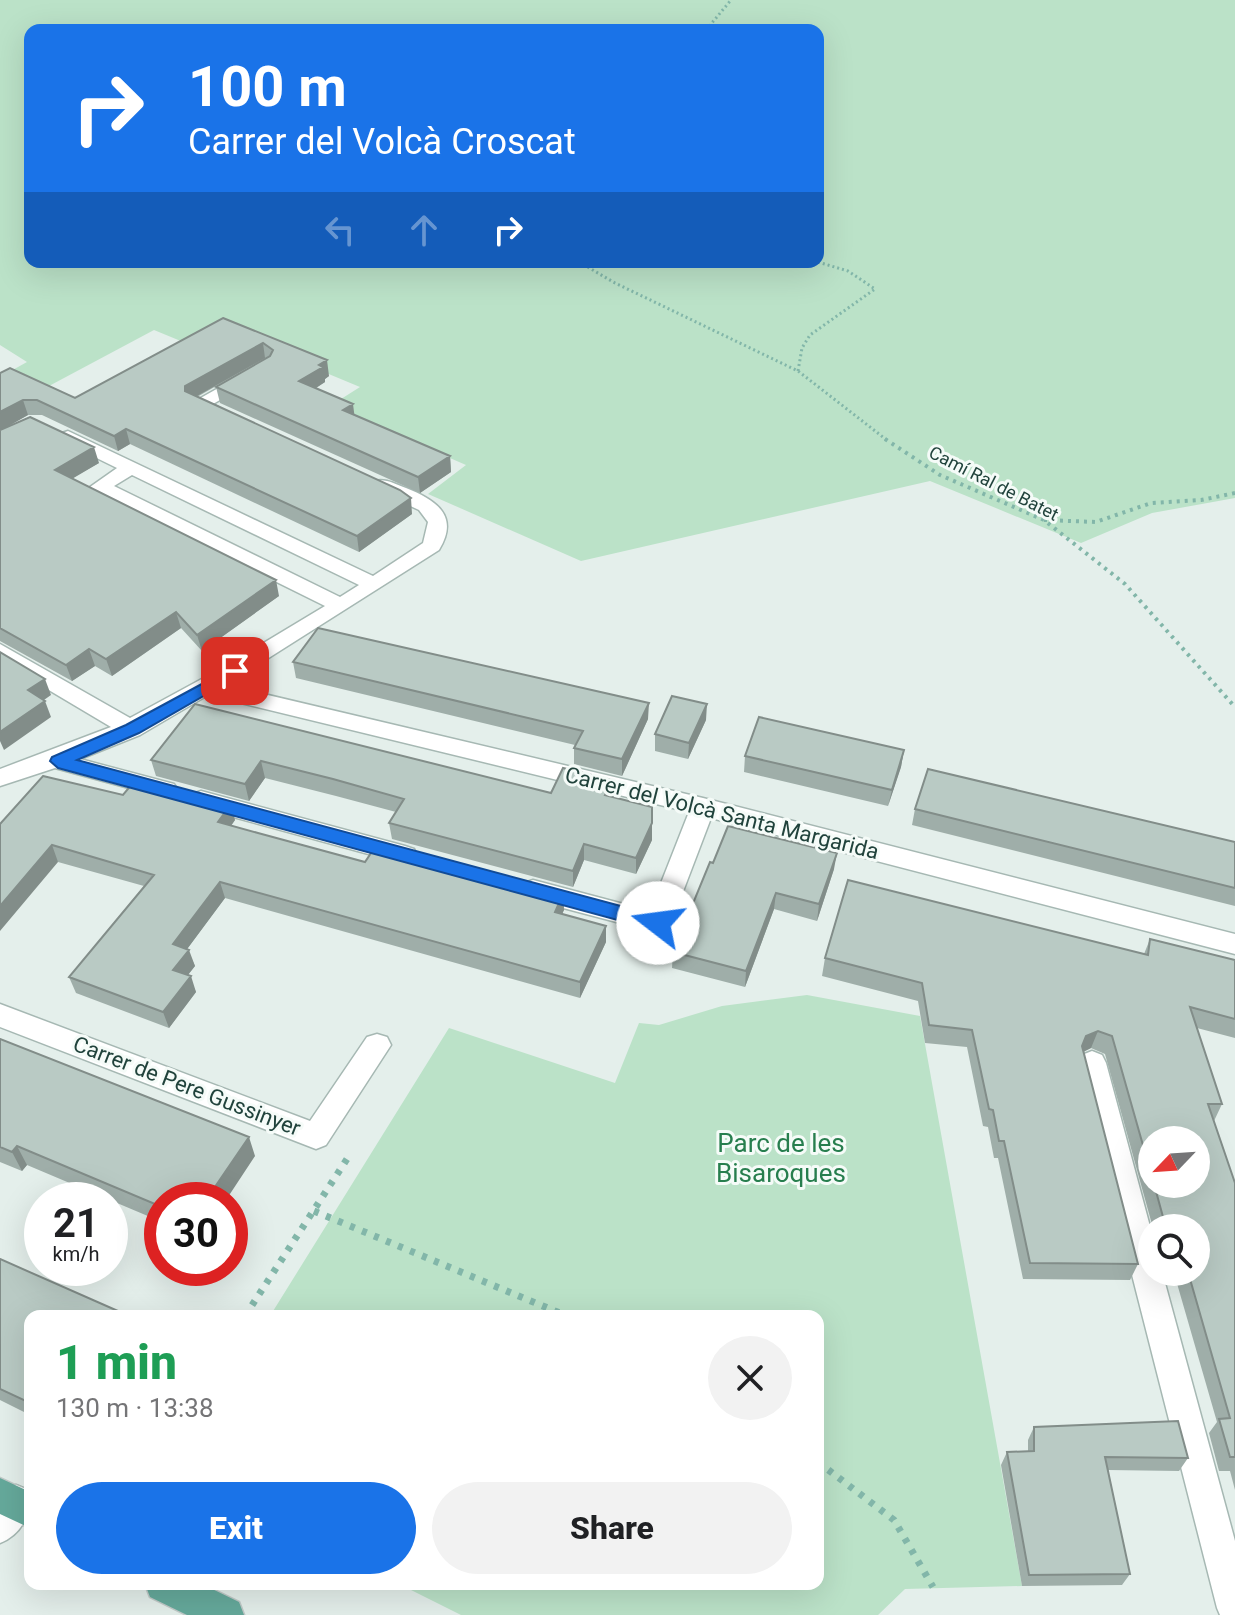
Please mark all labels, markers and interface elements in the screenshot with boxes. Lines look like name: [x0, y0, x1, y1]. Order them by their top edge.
text: 100 m: [188, 54, 347, 120]
icon: right: [56, 56, 160, 160]
text: Carrer del Volcà Croscat: [188, 121, 576, 163]
icon: left: [318, 208, 362, 252]
icon: ahead: [402, 208, 446, 252]
icon: right: [486, 208, 530, 252]
street label: Camí Ral de Batet: [926, 441, 1062, 525]
pin: [201, 637, 269, 705]
icon: arrive: [213, 649, 257, 693]
street label: Carrer del Volcà Santa Margarida: [563, 762, 881, 864]
position arrow: [616, 881, 700, 965]
street label: Carrer de Pere Gussinyer: [70, 1031, 305, 1141]
north arrow: [1138, 1126, 1210, 1198]
map controls: [1138, 1126, 1210, 1286]
park label: Parc de les Bisaroques: [716, 1128, 846, 1188]
speed limit sign: 30: [144, 1182, 248, 1286]
text: 21: [53, 1200, 99, 1247]
button: search: [1138, 1214, 1210, 1286]
text: km/h: [53, 1242, 99, 1266]
text: 1 min: [56, 1334, 177, 1391]
button: close: [708, 1336, 792, 1420]
text: 130 m · 13:38: [56, 1393, 214, 1423]
button: Exit: [56, 1482, 416, 1574]
button: Share: [432, 1482, 792, 1574]

